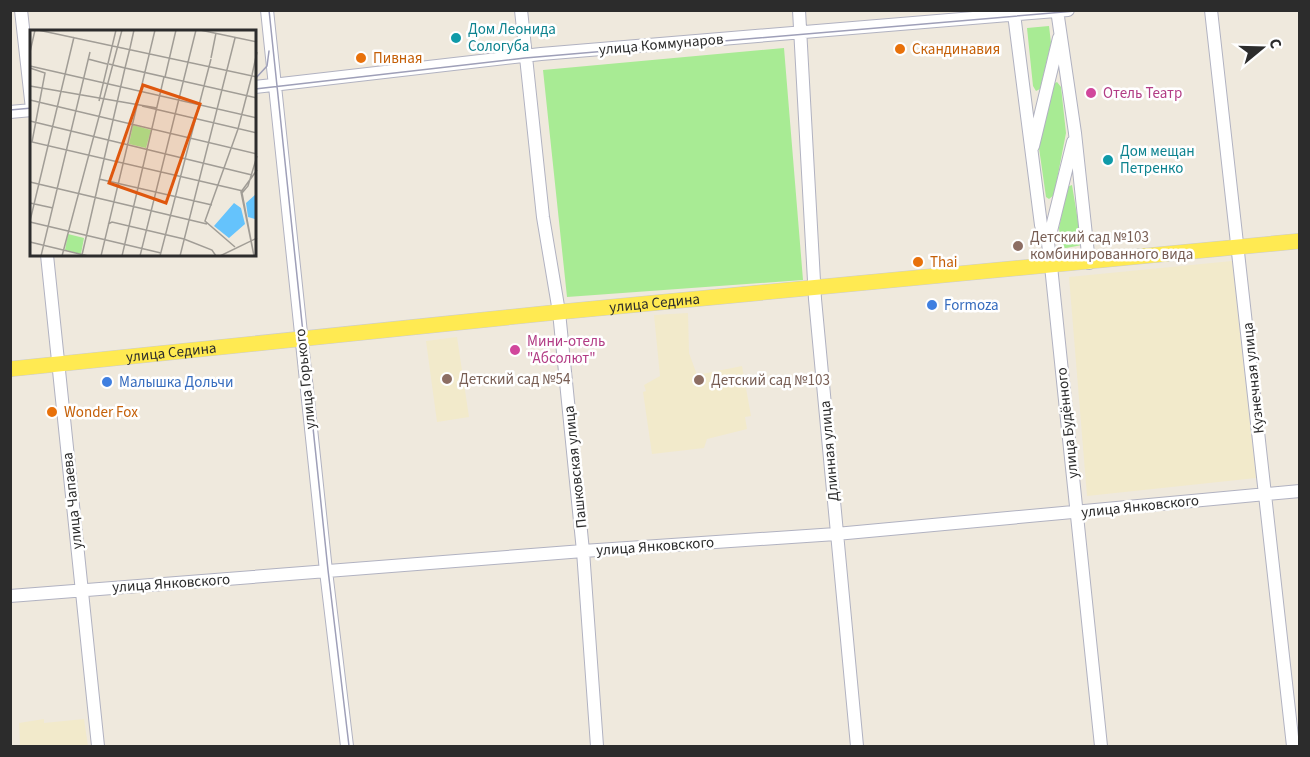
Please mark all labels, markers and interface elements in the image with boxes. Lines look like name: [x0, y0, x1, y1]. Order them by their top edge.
north arrow: [1232, 18, 1292, 78]
place label: Дом Леонида Сологуба: [468, 19, 556, 57]
street label: улица Коммунаров: [598, 29, 725, 60]
inset map: [30, 30, 256, 256]
marker: Дом Леонида Сологуба: [449, 31, 463, 45]
text: С: [1263, 35, 1287, 51]
place label: Скандинавия: [912, 39, 1000, 60]
marker: Скандинавия: [893, 42, 907, 56]
place label: Пивная: [373, 48, 423, 69]
marker: Пивная: [354, 51, 368, 65]
place label: Отель Театр: [1103, 83, 1182, 104]
marker: Отель Театр: [1084, 86, 1098, 100]
place label: Дом мещан Петренко: [1120, 141, 1195, 179]
marker: Дом мещан Петренко: [1101, 153, 1115, 167]
place label: Детский сад №103 комбинированного вида: [1030, 227, 1193, 265]
marker: Детский сад №103 комбинированного вида: [1011, 239, 1025, 253]
place label: Thai: [930, 252, 957, 273]
marker: Thai: [911, 255, 925, 269]
street label: улица Седина: [608, 289, 701, 318]
place label: Formoza: [944, 295, 999, 316]
marker: Formoza: [925, 298, 939, 312]
street label: Кузнечная улица: [1237, 321, 1270, 435]
street label: улица Горького: [290, 328, 321, 430]
place label: Мини-отель "Абсолют": [527, 331, 605, 369]
street label: улица Седина: [125, 338, 217, 368]
marker: Мини-отель "Абсолют": [508, 343, 522, 357]
street label: улица Будённого: [1051, 366, 1084, 480]
place label: Детский сад №54: [459, 369, 571, 390]
place label: Детский сад №103: [711, 370, 830, 391]
place label: Малышка Дольчи: [119, 372, 233, 393]
marker: Детский сад №54: [440, 372, 454, 386]
marker: Детский сад №103: [692, 373, 706, 387]
marker: Малышка Дольчи: [100, 375, 114, 389]
street label: Длинная улица: [815, 400, 844, 502]
place label: Wonder Fox: [64, 402, 138, 423]
marker: Wonder Fox: [45, 405, 59, 419]
street label: Пашковская улица: [559, 405, 592, 529]
street label: улица Чапаева: [57, 451, 88, 550]
street label: улица Янковского: [1080, 490, 1200, 523]
street label: улица Янковского: [595, 532, 715, 561]
street label: улица Янковского: [111, 569, 231, 598]

